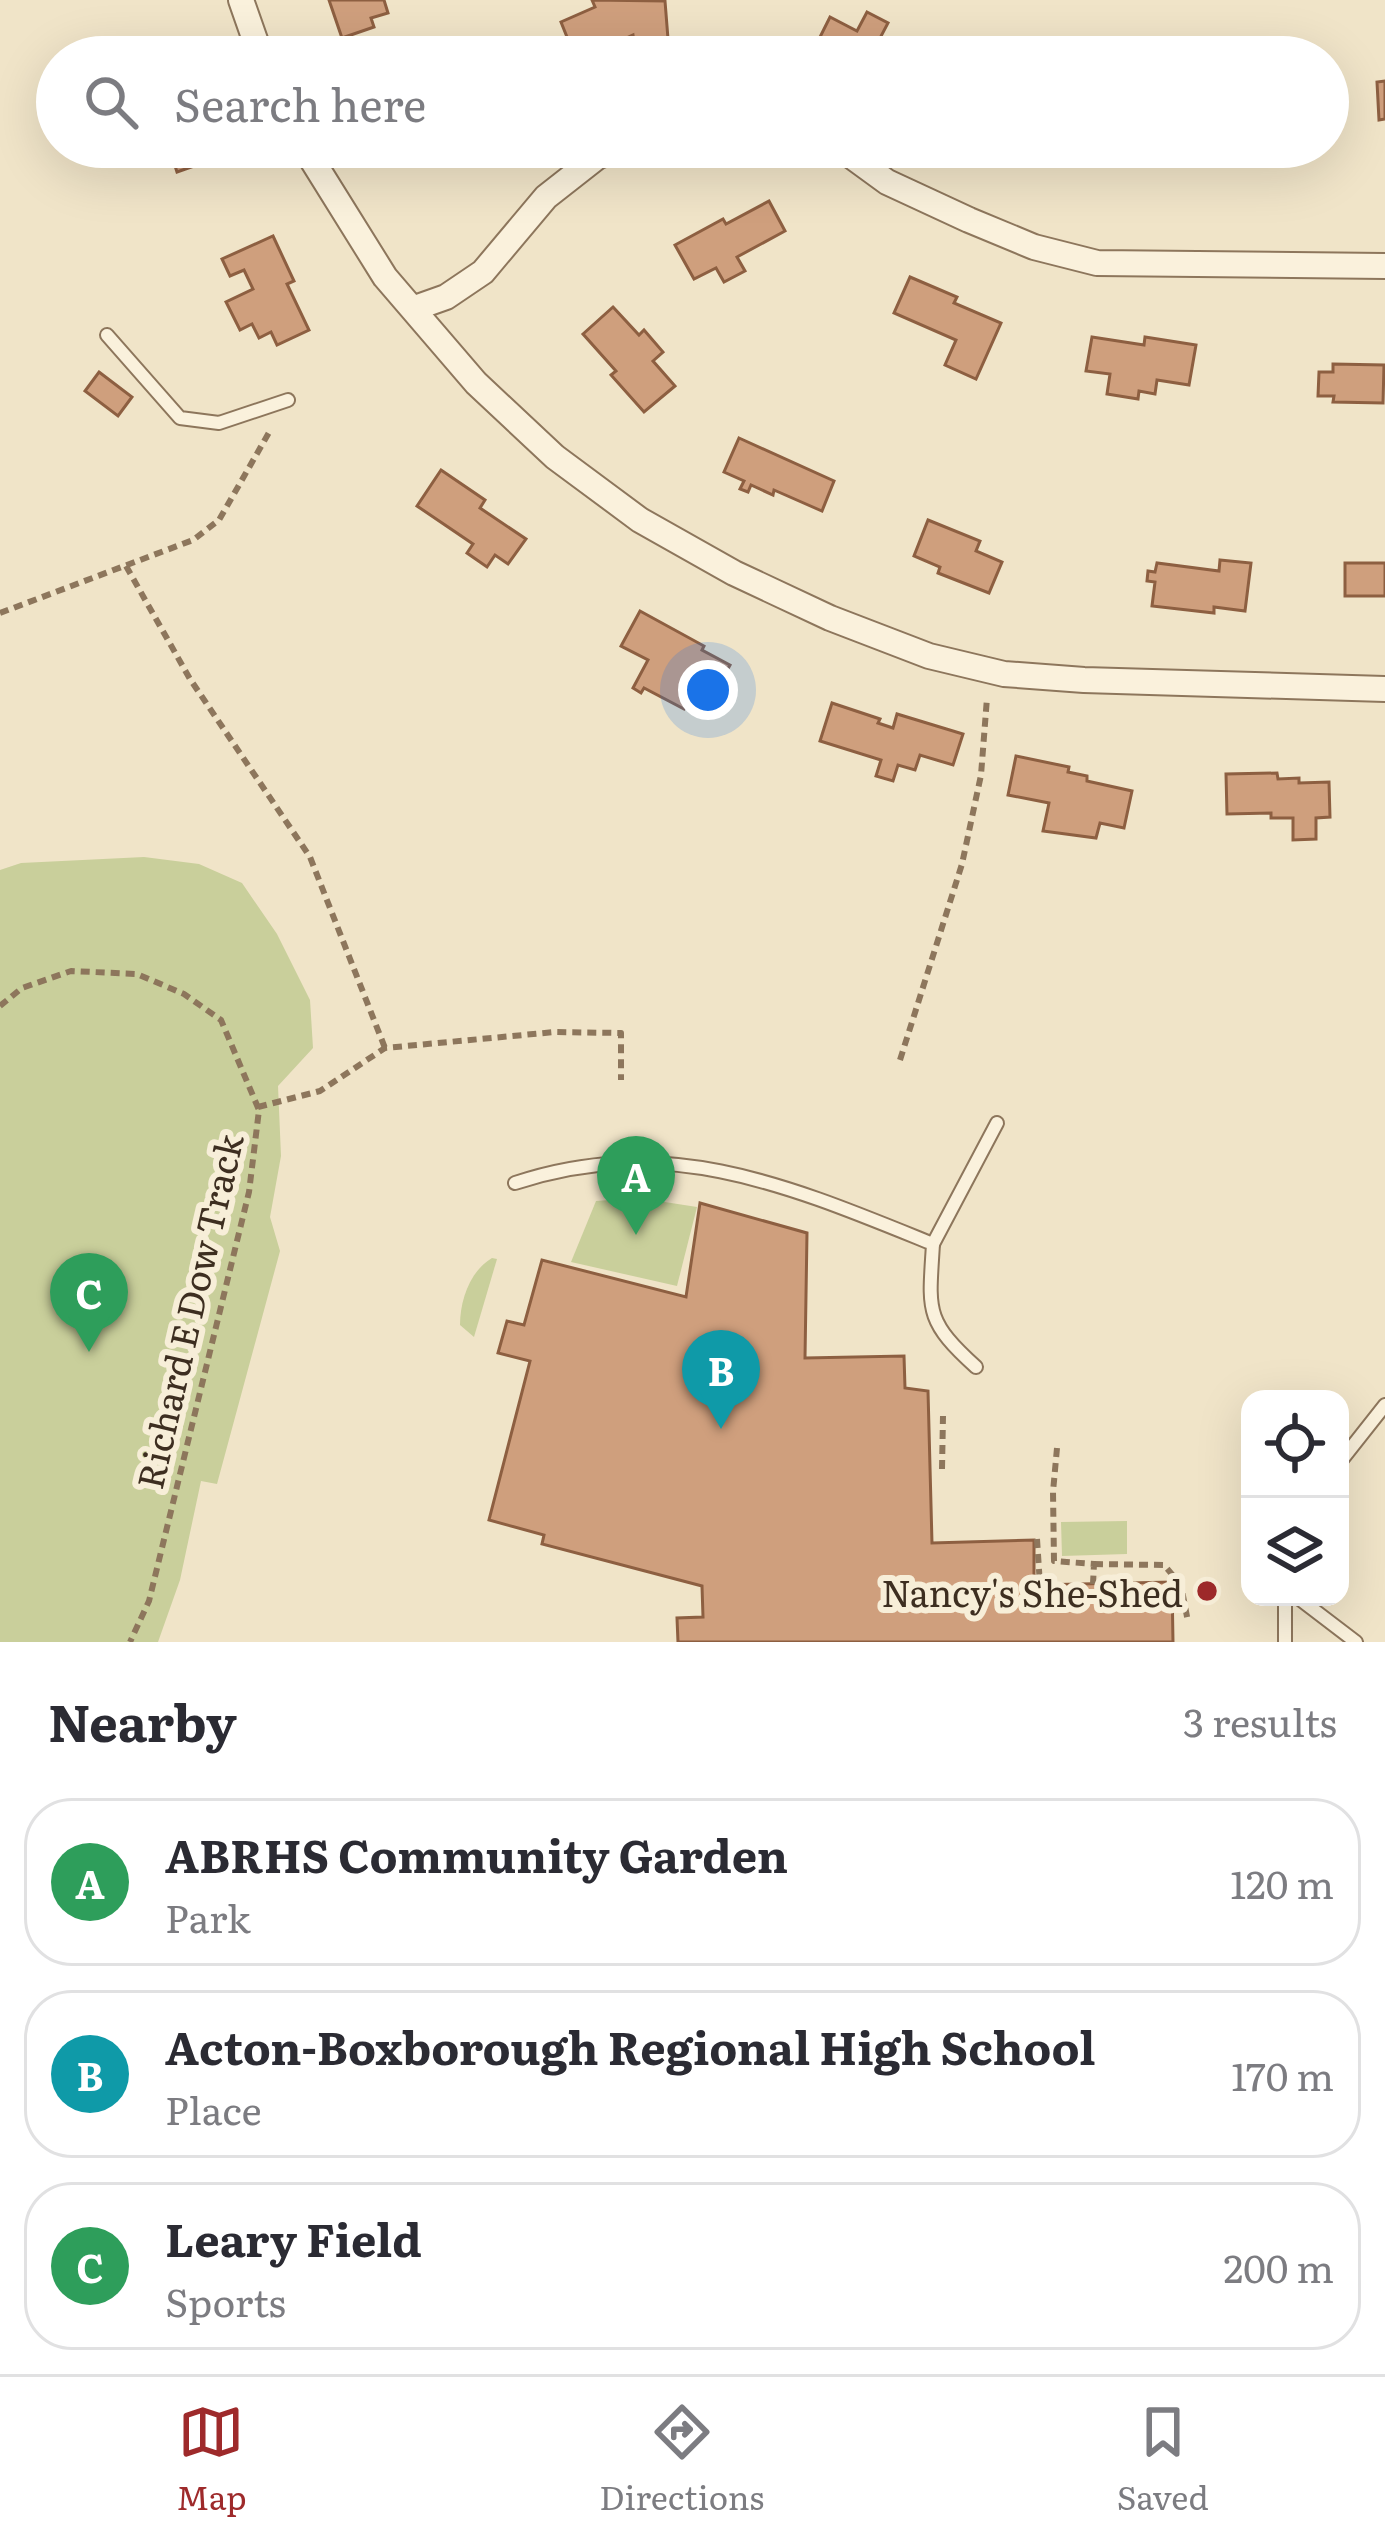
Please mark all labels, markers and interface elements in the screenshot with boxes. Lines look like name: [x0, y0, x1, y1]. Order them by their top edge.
search box: [36, 36, 1349, 168]
icon: search: [78, 69, 144, 135]
text: Search here: [174, 69, 426, 136]
your location: [678, 660, 738, 720]
street label: Richard E Dow Track: [121, 1127, 255, 1494]
pin: A: [597, 1136, 675, 1235]
pin: C: [50, 1253, 128, 1352]
pin: B: [682, 1330, 760, 1429]
map controls: [1241, 1390, 1349, 1606]
button: locate: [1241, 1390, 1349, 1498]
button: layers: [1241, 1498, 1349, 1606]
place label: Nancy's She-Shed: [881, 1565, 1183, 1618]
marker: Nancy's She-Shed: [1194, 1578, 1220, 1604]
text: Nearby: [48, 1682, 237, 1758]
text: 3 results: [1183, 1691, 1337, 1749]
text: ABRHS Community Garden: [165, 1820, 788, 1887]
text: A: [75, 1853, 105, 1911]
text: 120 m: [1230, 1853, 1334, 1911]
text: Park: [165, 1887, 251, 1945]
text: Acton-Boxborough Regional High School: [165, 2012, 1095, 2079]
text: B: [77, 2045, 103, 2103]
text: 170 m: [1231, 2045, 1334, 2103]
text: Place: [165, 2079, 262, 2137]
text: Leary Field: [165, 2204, 422, 2271]
text: C: [76, 2237, 104, 2295]
text: 200 m: [1224, 2237, 1334, 2295]
text: Sports: [165, 2271, 286, 2329]
tab: Map: [176, 2399, 247, 2520]
tab: Directions: [599, 2399, 764, 2520]
tab: Saved: [1117, 2399, 1209, 2520]

